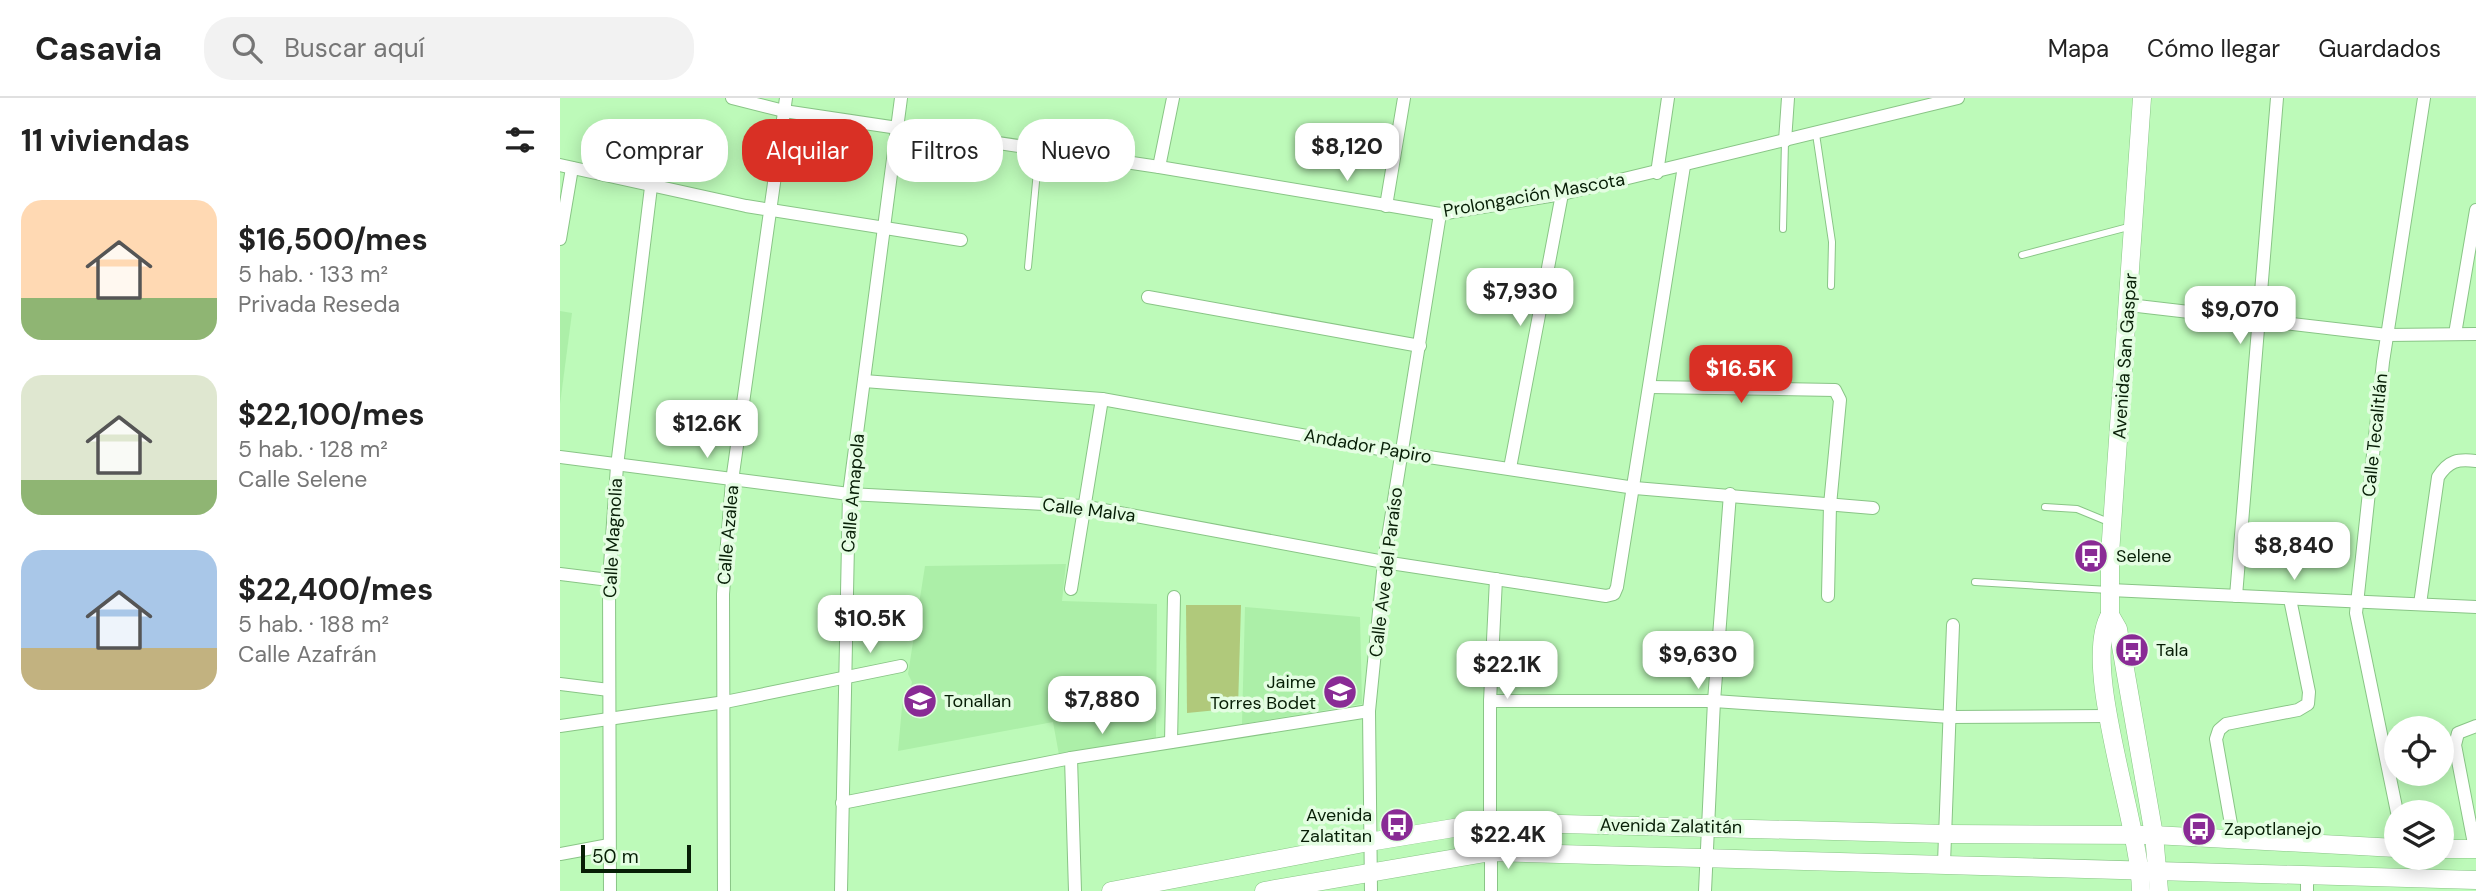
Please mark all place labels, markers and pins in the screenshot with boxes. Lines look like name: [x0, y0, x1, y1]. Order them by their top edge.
pin: $8,120: [1290, 123, 1404, 183]
pin: $7,930: [1463, 268, 1577, 328]
pin: $9,070: [2183, 286, 2297, 346]
pin: $16.5K: [1684, 345, 1798, 405]
pin: $12.6K: [650, 400, 764, 460]
pin: $8,840: [2237, 522, 2351, 582]
bus stop icon: Selene: [2072, 537, 2110, 575]
place label: Selene: [2116, 544, 2171, 568]
pin: $10.5K: [813, 596, 927, 655]
bus stop icon: Tala: [2113, 631, 2151, 669]
pin: $9,630: [1641, 632, 1755, 691]
place label: Tala: [2156, 638, 2188, 662]
pin: $22.1K: [1450, 642, 1564, 701]
place label: Jaime Torres Bodet: [1210, 670, 1316, 715]
school or university icon: Jaime Torres Bodet: [1321, 673, 1359, 711]
pin: $7,880: [1045, 676, 1159, 736]
school or university icon: Tonallan: [901, 682, 939, 720]
place label: Tonallan: [944, 689, 1011, 713]
place label: Avenida Zalatitan: [1300, 803, 1372, 848]
bus stop icon: Avenida Zalatitan: [1378, 806, 1416, 844]
bus stop icon: Zapotlanejo: [2180, 810, 2218, 848]
pin: $22.4K: [1451, 812, 1565, 871]
place label: Zapotlanejo: [2224, 817, 2322, 841]

